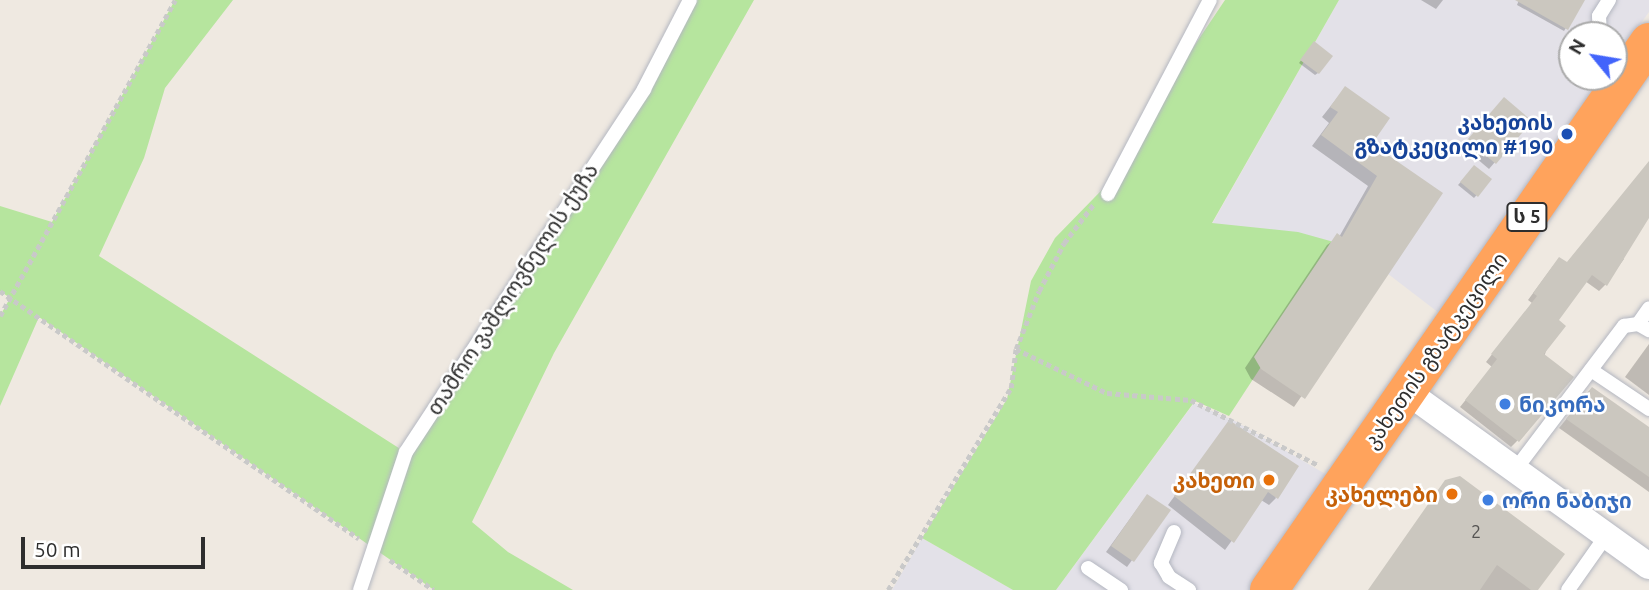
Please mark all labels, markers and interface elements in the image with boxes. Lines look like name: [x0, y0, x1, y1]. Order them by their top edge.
north arrow: [1558, 21, 1628, 91]
text: N: [1563, 35, 1590, 58]
place label: კახეთის გზატკეცილი #190: [1354, 109, 1553, 159]
marker: კახეთის გზატკეცილი #190: [1559, 126, 1575, 142]
street label: თამრო ვაშლოვნელის ქუჩა: [421, 158, 603, 420]
road number: ს 5: [1506, 202, 1548, 232]
street label: კახეთის გზატკეცილი: [1358, 247, 1512, 453]
place label: ნიკორა: [1519, 391, 1606, 417]
marker: ნიკორა: [1497, 396, 1513, 412]
place label: კახეთი: [1173, 467, 1255, 493]
marker: კახეთი: [1261, 472, 1277, 488]
place label: კახელები: [1325, 481, 1438, 507]
marker: კახელები: [1444, 486, 1460, 502]
place label: ორი ნაბიჯი: [1502, 487, 1632, 513]
marker: ორი ნაბიჯი: [1480, 492, 1496, 508]
house number: 2: [1471, 520, 1481, 542]
scale bar: [24, 524, 208, 568]
text: 50 m: [34, 537, 81, 561]

